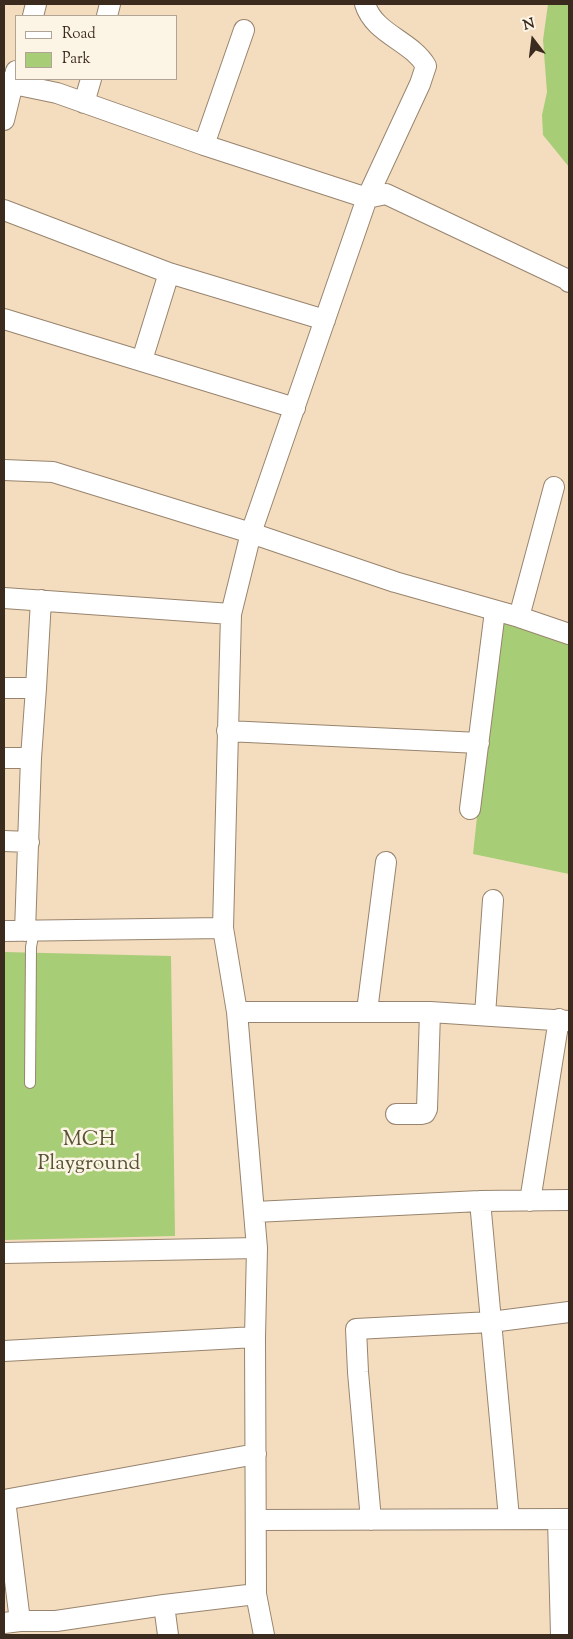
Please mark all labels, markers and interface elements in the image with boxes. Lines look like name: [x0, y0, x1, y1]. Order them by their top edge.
text: N: [521, 14, 537, 37]
legend: [15, 15, 178, 80]
north arrow: [508, 15, 558, 65]
text: Road: [62, 24, 96, 45]
text: Park: [62, 49, 91, 70]
park label: MCH Playground: [38, 1128, 140, 1178]

